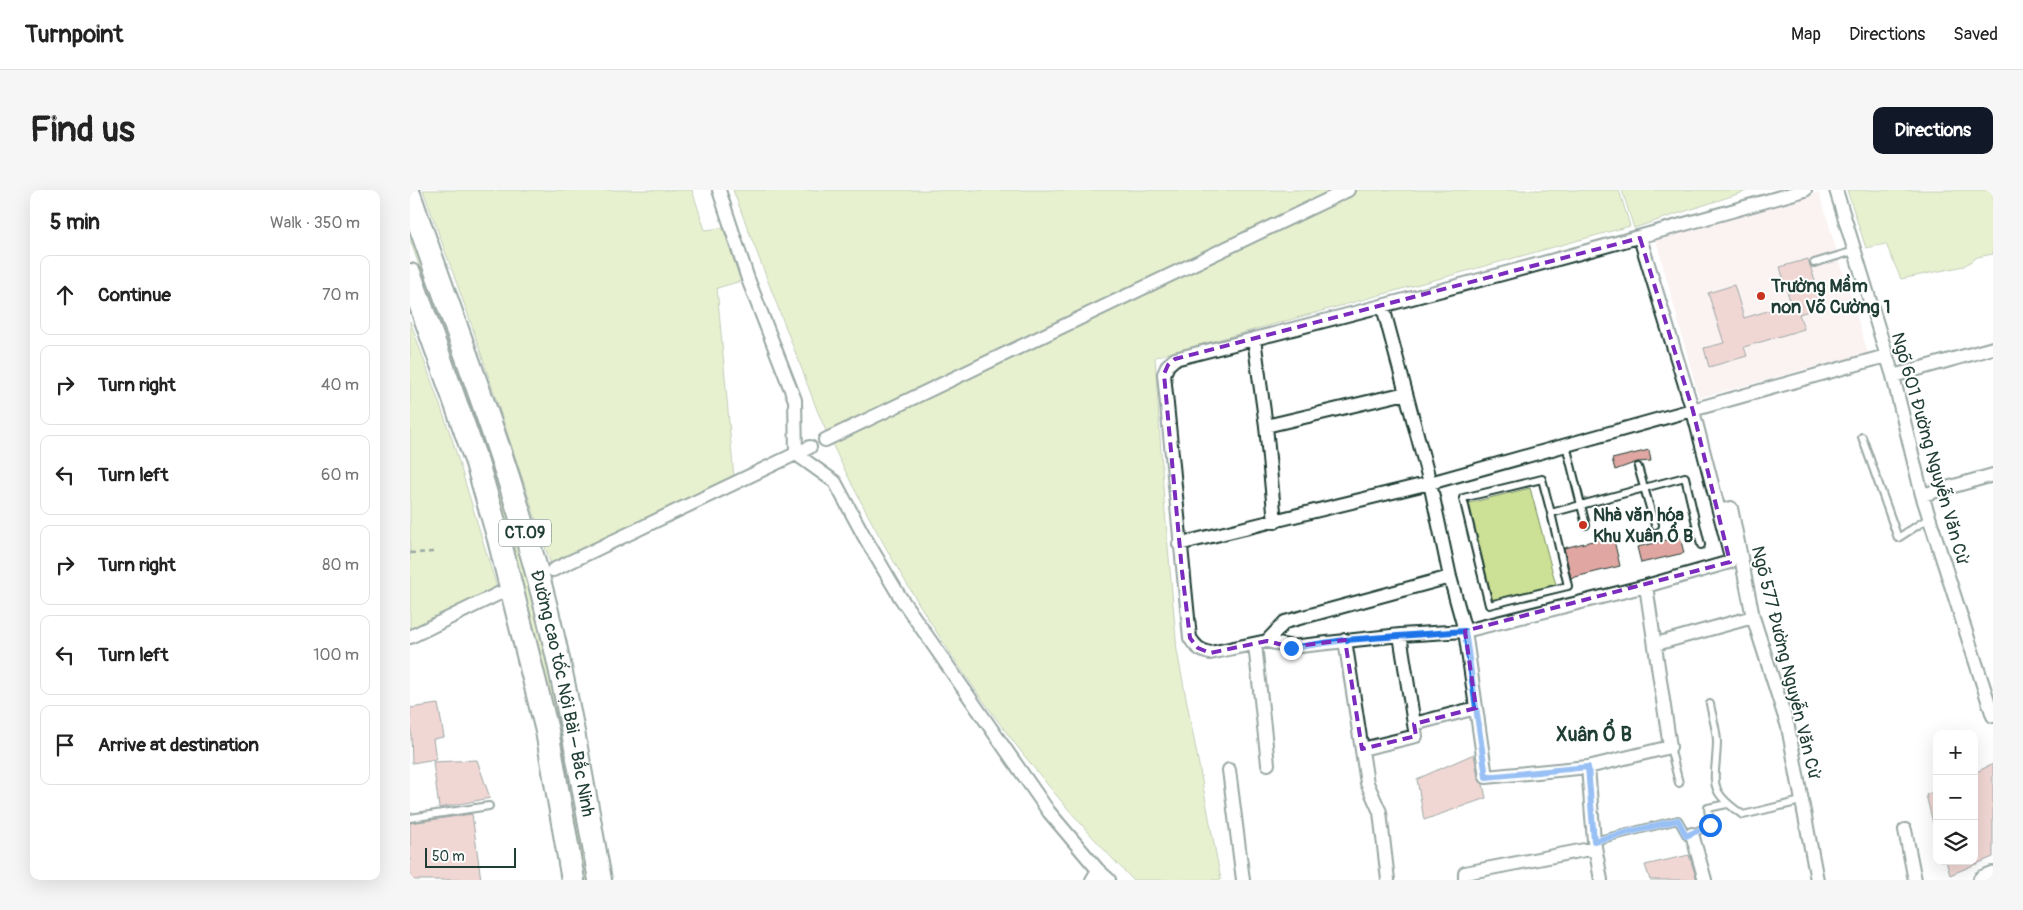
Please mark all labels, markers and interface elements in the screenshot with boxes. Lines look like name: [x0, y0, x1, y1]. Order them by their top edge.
text: Turnpoint: [25, 20, 123, 49]
text: Map: [1791, 23, 1821, 46]
text: Directions: [1849, 23, 1925, 46]
text: Saved: [1953, 23, 1998, 46]
button: Directions: [1873, 107, 1993, 154]
text: Find us: [30, 108, 135, 152]
text: 5 min: [50, 209, 100, 236]
text: Walk · 350 m: [270, 213, 360, 233]
place label: Trường Mầm non Võ Cường 1: [1770, 273, 1890, 319]
icon: ahead: [51, 281, 79, 309]
text: Continue: [98, 283, 171, 307]
text: 70 m: [322, 285, 359, 305]
marker: Trường Mầm non Võ Cường 1: [1755, 290, 1767, 302]
street label: Ngõ 601 Đường Nguyễn Văn Cừ: [1886, 330, 1974, 568]
icon: right: [51, 371, 79, 399]
text: Turn right: [98, 373, 176, 397]
text: 40 m: [321, 375, 359, 395]
icon: left: [51, 461, 79, 489]
text: Turn left: [98, 463, 168, 487]
text: 60 m: [321, 465, 359, 485]
place label: Nhà văn hóa Khu Xuân Ổ B: [1593, 504, 1693, 548]
road number: CT.09: [499, 519, 551, 546]
marker: Nhà văn hóa Khu Xuân Ổ B: [1577, 519, 1589, 531]
street label: Ngõ 577 Đường Nguyễn Văn Cừ: [1746, 544, 1826, 782]
icon: right: [51, 551, 79, 579]
text: Turn right: [98, 553, 176, 577]
text: 80 m: [322, 555, 359, 575]
street label: Đường cao tốc Nội Bài – Bắc Ninh: [525, 567, 600, 819]
route end: [1280, 637, 1303, 660]
icon: left: [51, 641, 79, 669]
text: Turn left: [98, 643, 168, 667]
text: 100 m: [313, 645, 359, 665]
district label: Xuân Ổ B: [1556, 718, 1632, 747]
map controls: [1933, 730, 1978, 865]
button: +: [1933, 730, 1978, 775]
icon: arrive: [51, 731, 79, 759]
text: Arrive at destination: [98, 733, 259, 757]
button: −: [1933, 775, 1978, 820]
route start: [1699, 814, 1722, 837]
button: layers: [1933, 820, 1978, 865]
scale bar: [425, 845, 516, 868]
text: 50 m: [432, 848, 465, 865]

